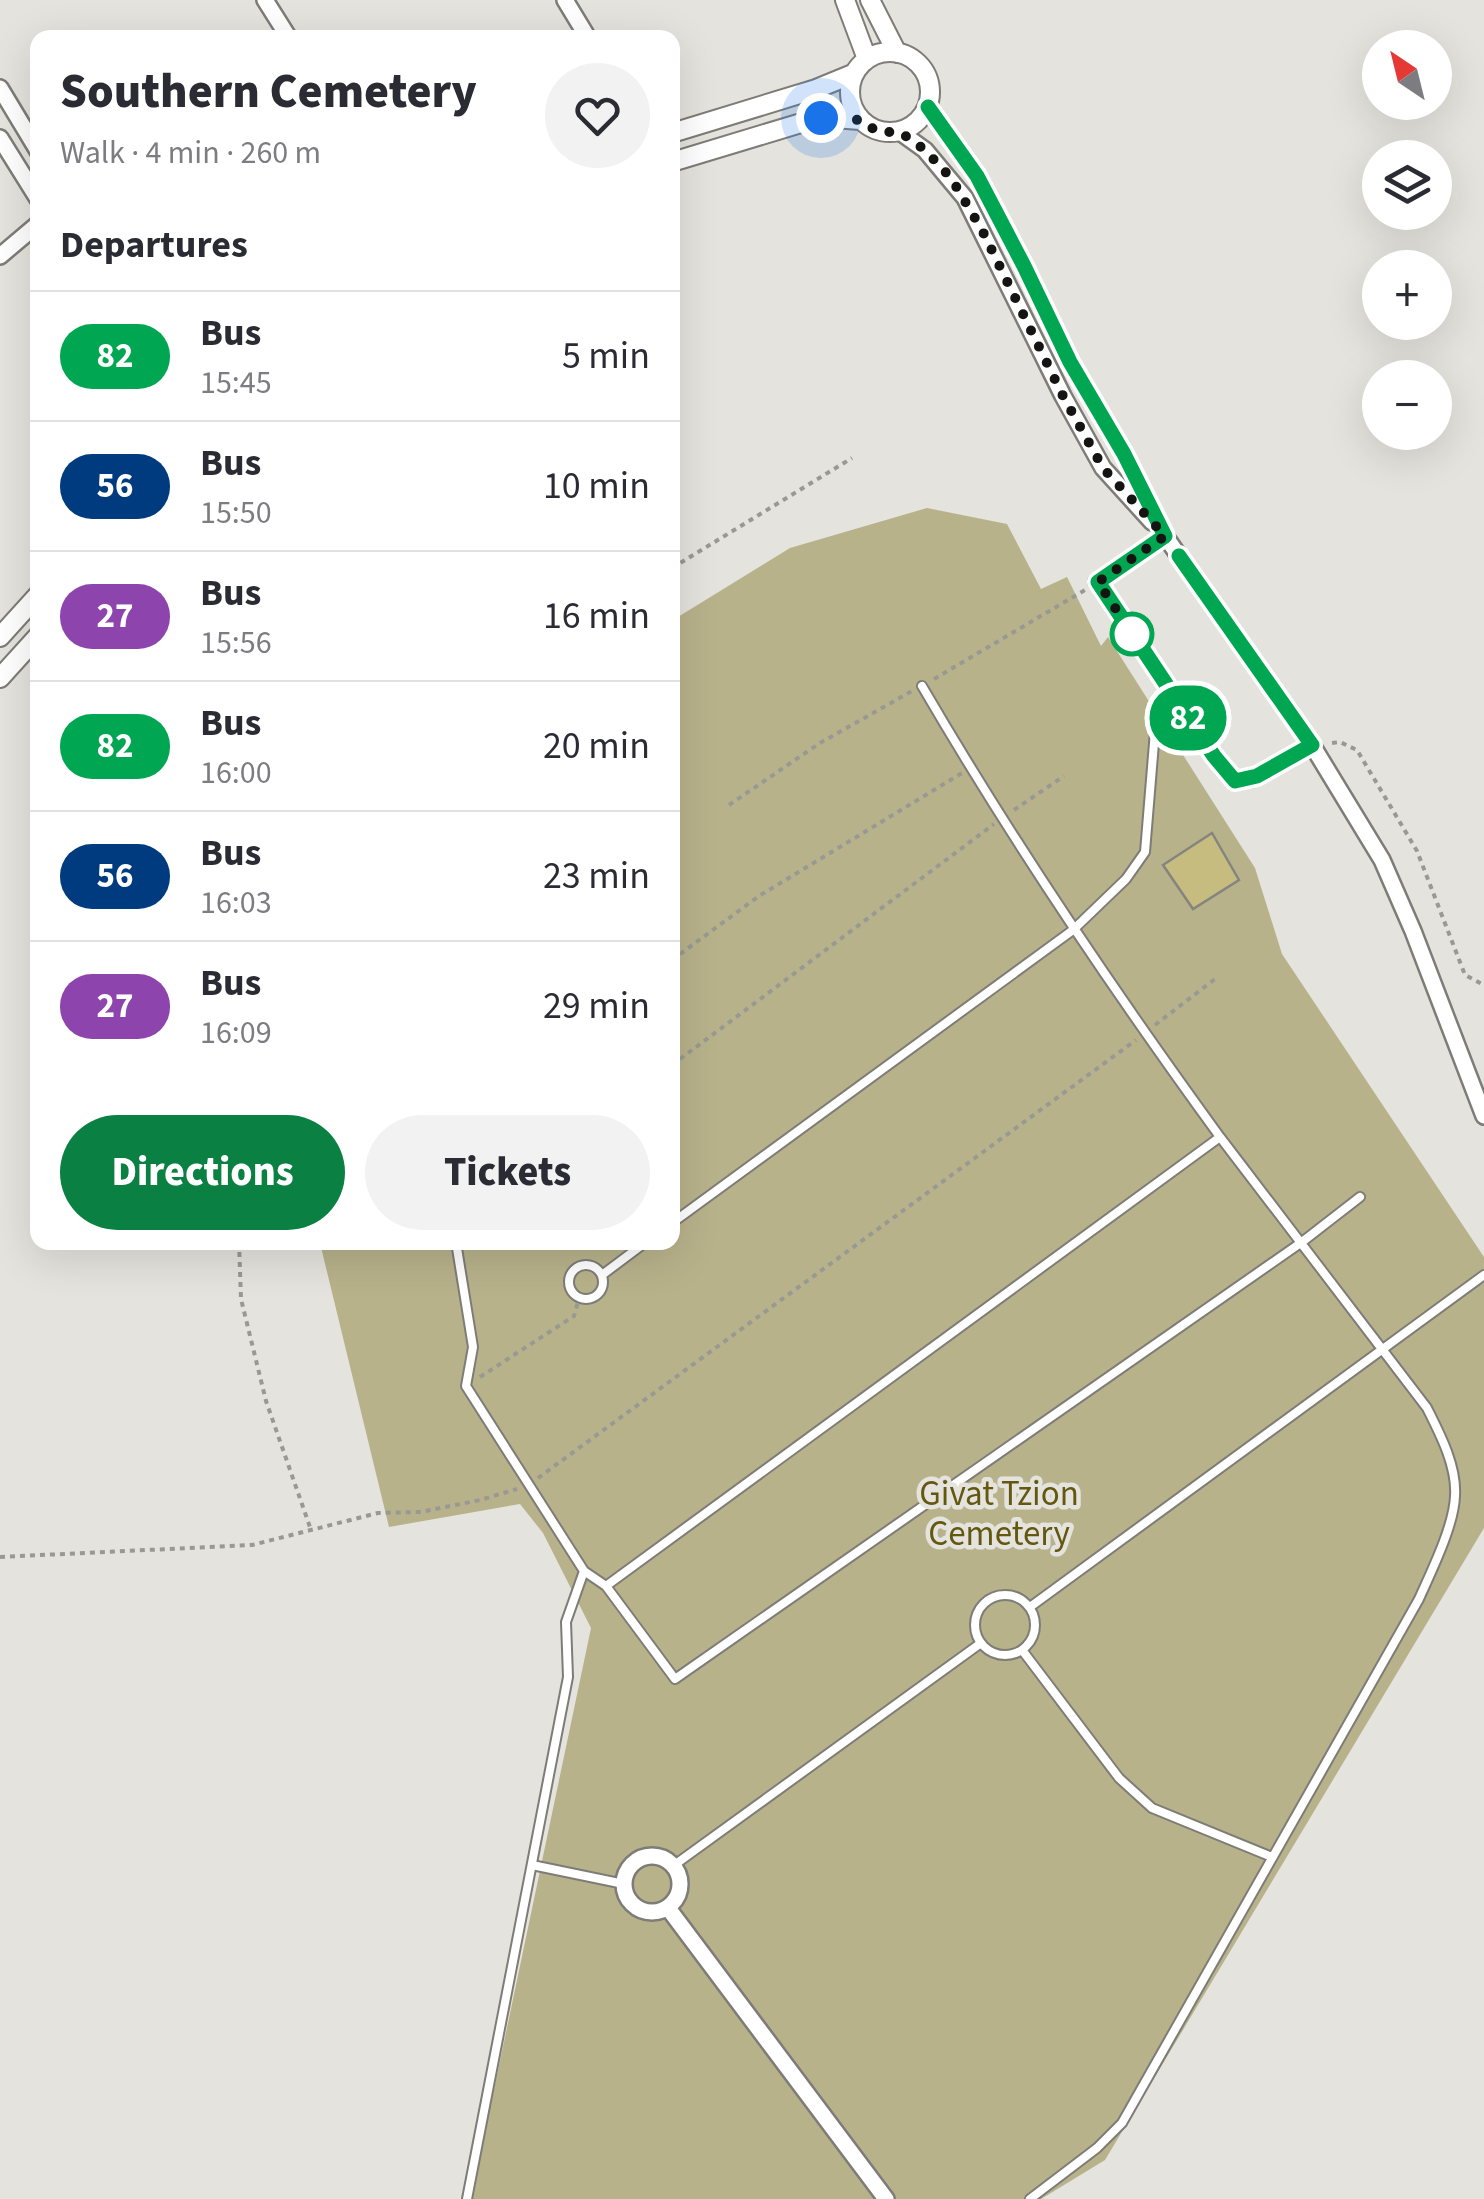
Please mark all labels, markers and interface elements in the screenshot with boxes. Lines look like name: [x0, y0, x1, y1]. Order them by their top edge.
north arrow: [1362, 30, 1452, 120]
map controls: [1362, 30, 1452, 450]
text: Southern Cemetery: [60, 58, 477, 126]
button: heart: [545, 63, 650, 168]
your location: [796, 93, 846, 143]
text: Walk · 4 min · 260 m: [60, 130, 321, 176]
button: layers: [1362, 140, 1452, 230]
text: Departures: [60, 218, 248, 272]
button: +: [1362, 250, 1452, 340]
text: Bus: [200, 306, 261, 360]
text: 5 min: [562, 329, 650, 383]
text: 82: [97, 331, 133, 381]
text: 15:45: [200, 360, 272, 406]
button: −: [1362, 360, 1452, 450]
text: Bus: [200, 436, 261, 490]
text: 10 min: [543, 459, 650, 513]
text: 56: [97, 461, 133, 511]
text: 15:50: [200, 490, 272, 536]
text: Bus: [200, 566, 261, 620]
text: 16 min: [543, 589, 650, 643]
text: 27: [97, 591, 133, 641]
unlabelled marker: [1111, 613, 1153, 655]
text: 15:56: [200, 620, 272, 666]
line badge: 82: [1143, 686, 1233, 750]
text: 82: [1170, 693, 1206, 743]
text: Bus: [200, 696, 261, 750]
text: 20 min: [543, 719, 650, 773]
text: 82: [97, 721, 133, 771]
text: 16:00: [200, 750, 272, 796]
text: Bus: [200, 826, 261, 880]
text: 23 min: [543, 849, 650, 903]
text: 56: [97, 851, 133, 901]
text: 16:03: [200, 880, 272, 926]
text: Bus: [200, 956, 261, 1010]
text: 29 min: [543, 979, 650, 1033]
text: 27: [97, 981, 133, 1031]
text: 16:09: [200, 1010, 272, 1056]
button: Directions: [60, 1115, 345, 1230]
button: Tickets: [365, 1115, 650, 1230]
park label: Givat Tzion Cemetery: [919, 1469, 1079, 1559]

